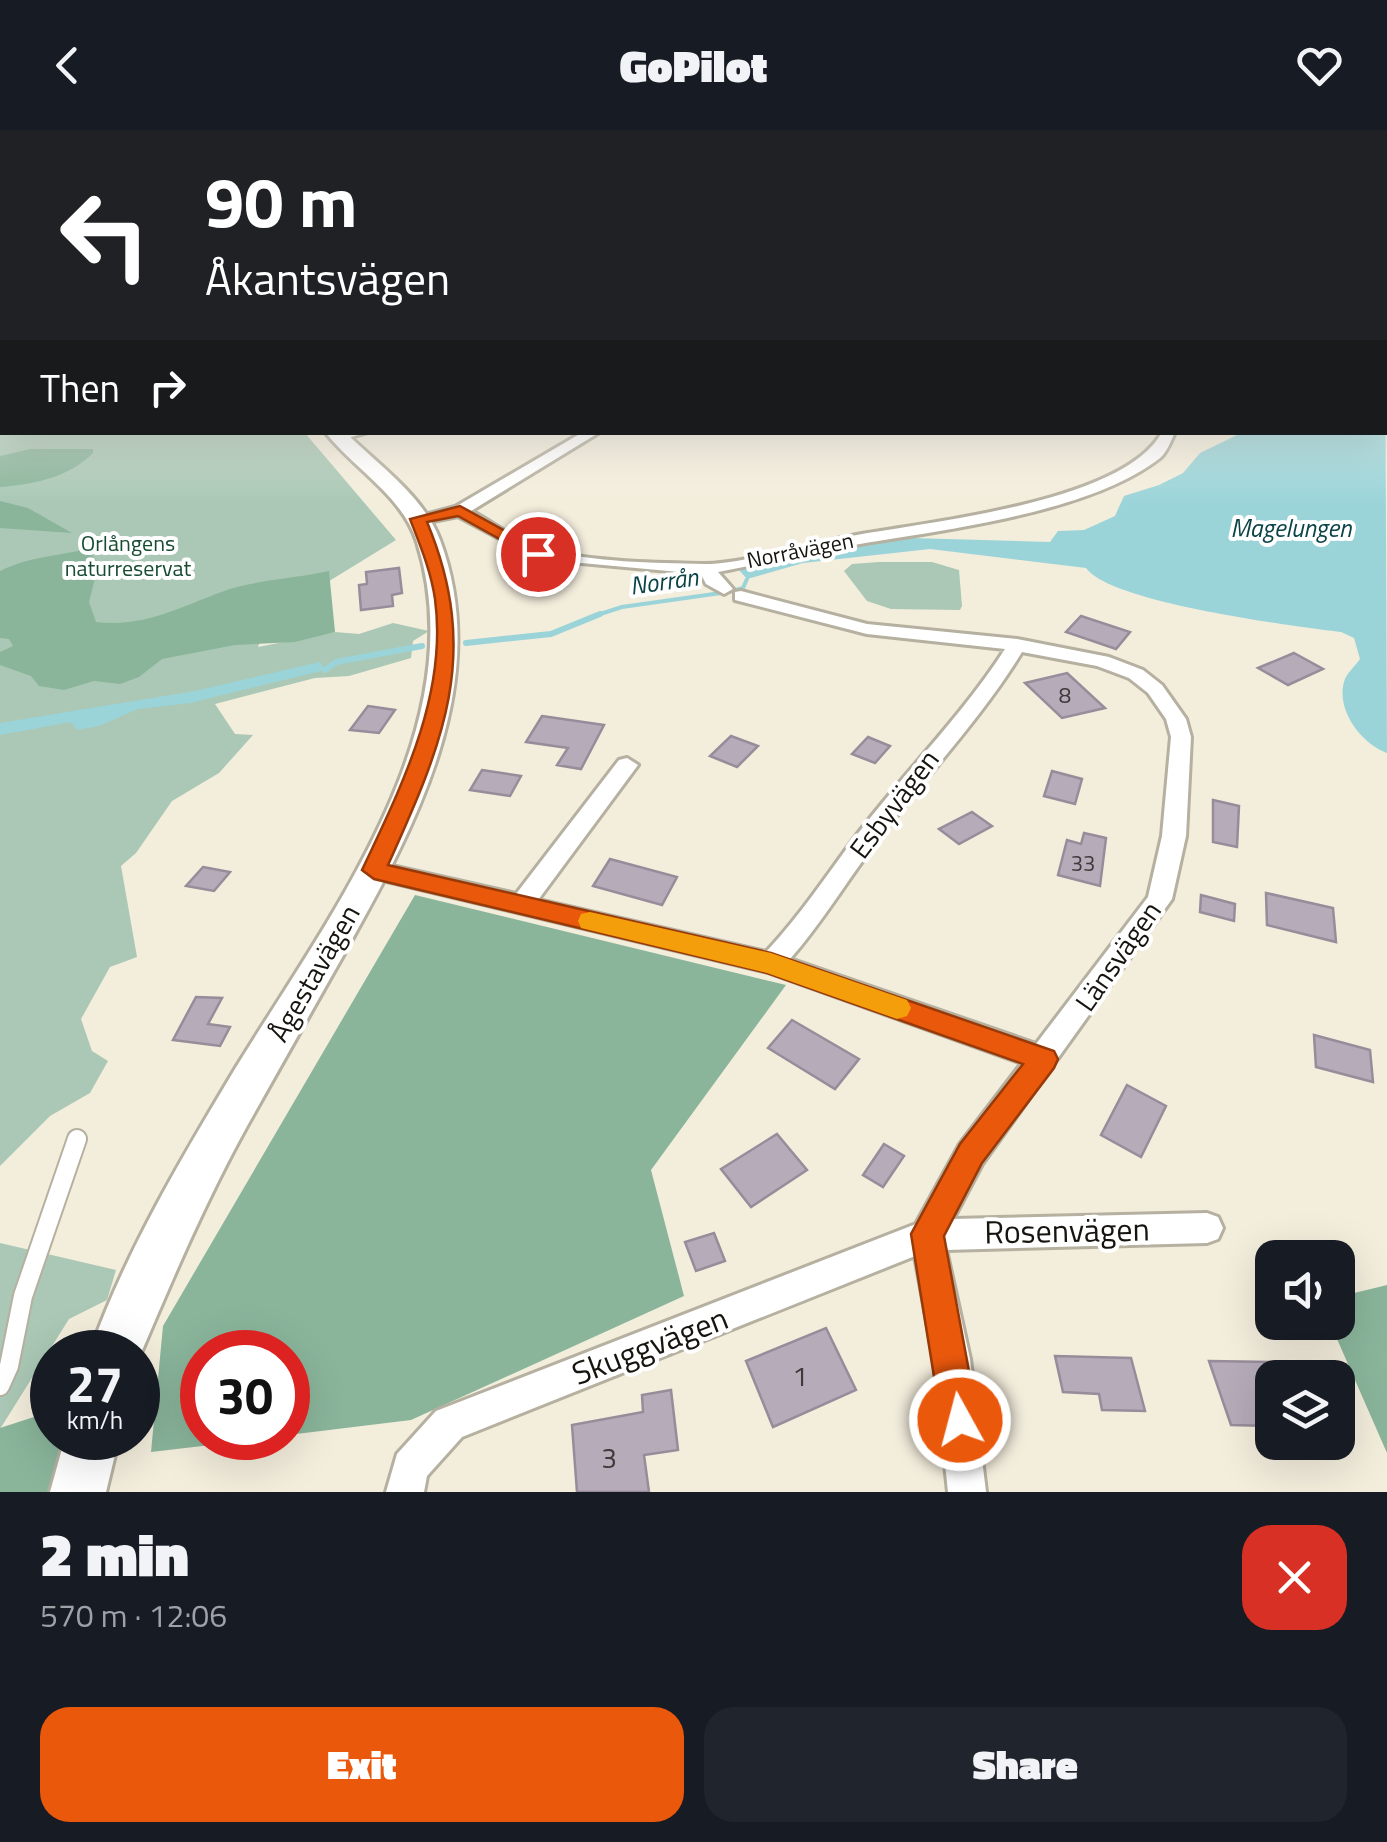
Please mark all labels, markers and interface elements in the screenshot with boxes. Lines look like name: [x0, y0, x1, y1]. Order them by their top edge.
text: GoPilot: [619, 31, 768, 99]
icon: back: [40, 38, 95, 93]
icon: heart: [1292, 38, 1347, 93]
text: 90 m: [205, 148, 358, 254]
icon: left: [40, 170, 170, 300]
text: Åkantsvägen: [205, 244, 450, 312]
text: Then: [40, 359, 120, 417]
icon: right: [140, 360, 195, 415]
water label: Magelungen: [1230, 509, 1352, 547]
pin: [496, 512, 581, 597]
street label: Norråvägen: [744, 523, 856, 577]
park label: Orlångens naturreservat: [65, 526, 192, 585]
icon: arrive: [511, 527, 566, 582]
water label: Norrån: [627, 557, 701, 605]
house number: 8: [1059, 678, 1071, 712]
street label: Esbyvägen: [838, 740, 949, 867]
house number: 33: [1071, 846, 1095, 880]
street label: Länsvägen: [1064, 892, 1171, 1020]
street label: Ågestavägen: [257, 896, 370, 1050]
street label: Rosenvägen: [984, 1205, 1150, 1255]
map controls: [1255, 1240, 1355, 1460]
button: sound: [1255, 1240, 1355, 1340]
street label: Skuggvägen: [565, 1293, 735, 1397]
speed limit sign: 30: [180, 1330, 310, 1460]
text: 27: [67, 1345, 123, 1421]
house number: 1: [792, 1354, 808, 1397]
button: layers: [1255, 1360, 1355, 1460]
position arrow: [908, 1368, 1012, 1472]
text: km/h: [67, 1401, 123, 1439]
house number: 3: [601, 1436, 617, 1479]
text: 2 min: [40, 1508, 189, 1599]
button: close: [1242, 1525, 1347, 1630]
text: 570 m · 12:06: [40, 1591, 227, 1639]
button: Exit: [40, 1707, 684, 1822]
button: Share: [704, 1707, 1347, 1822]

